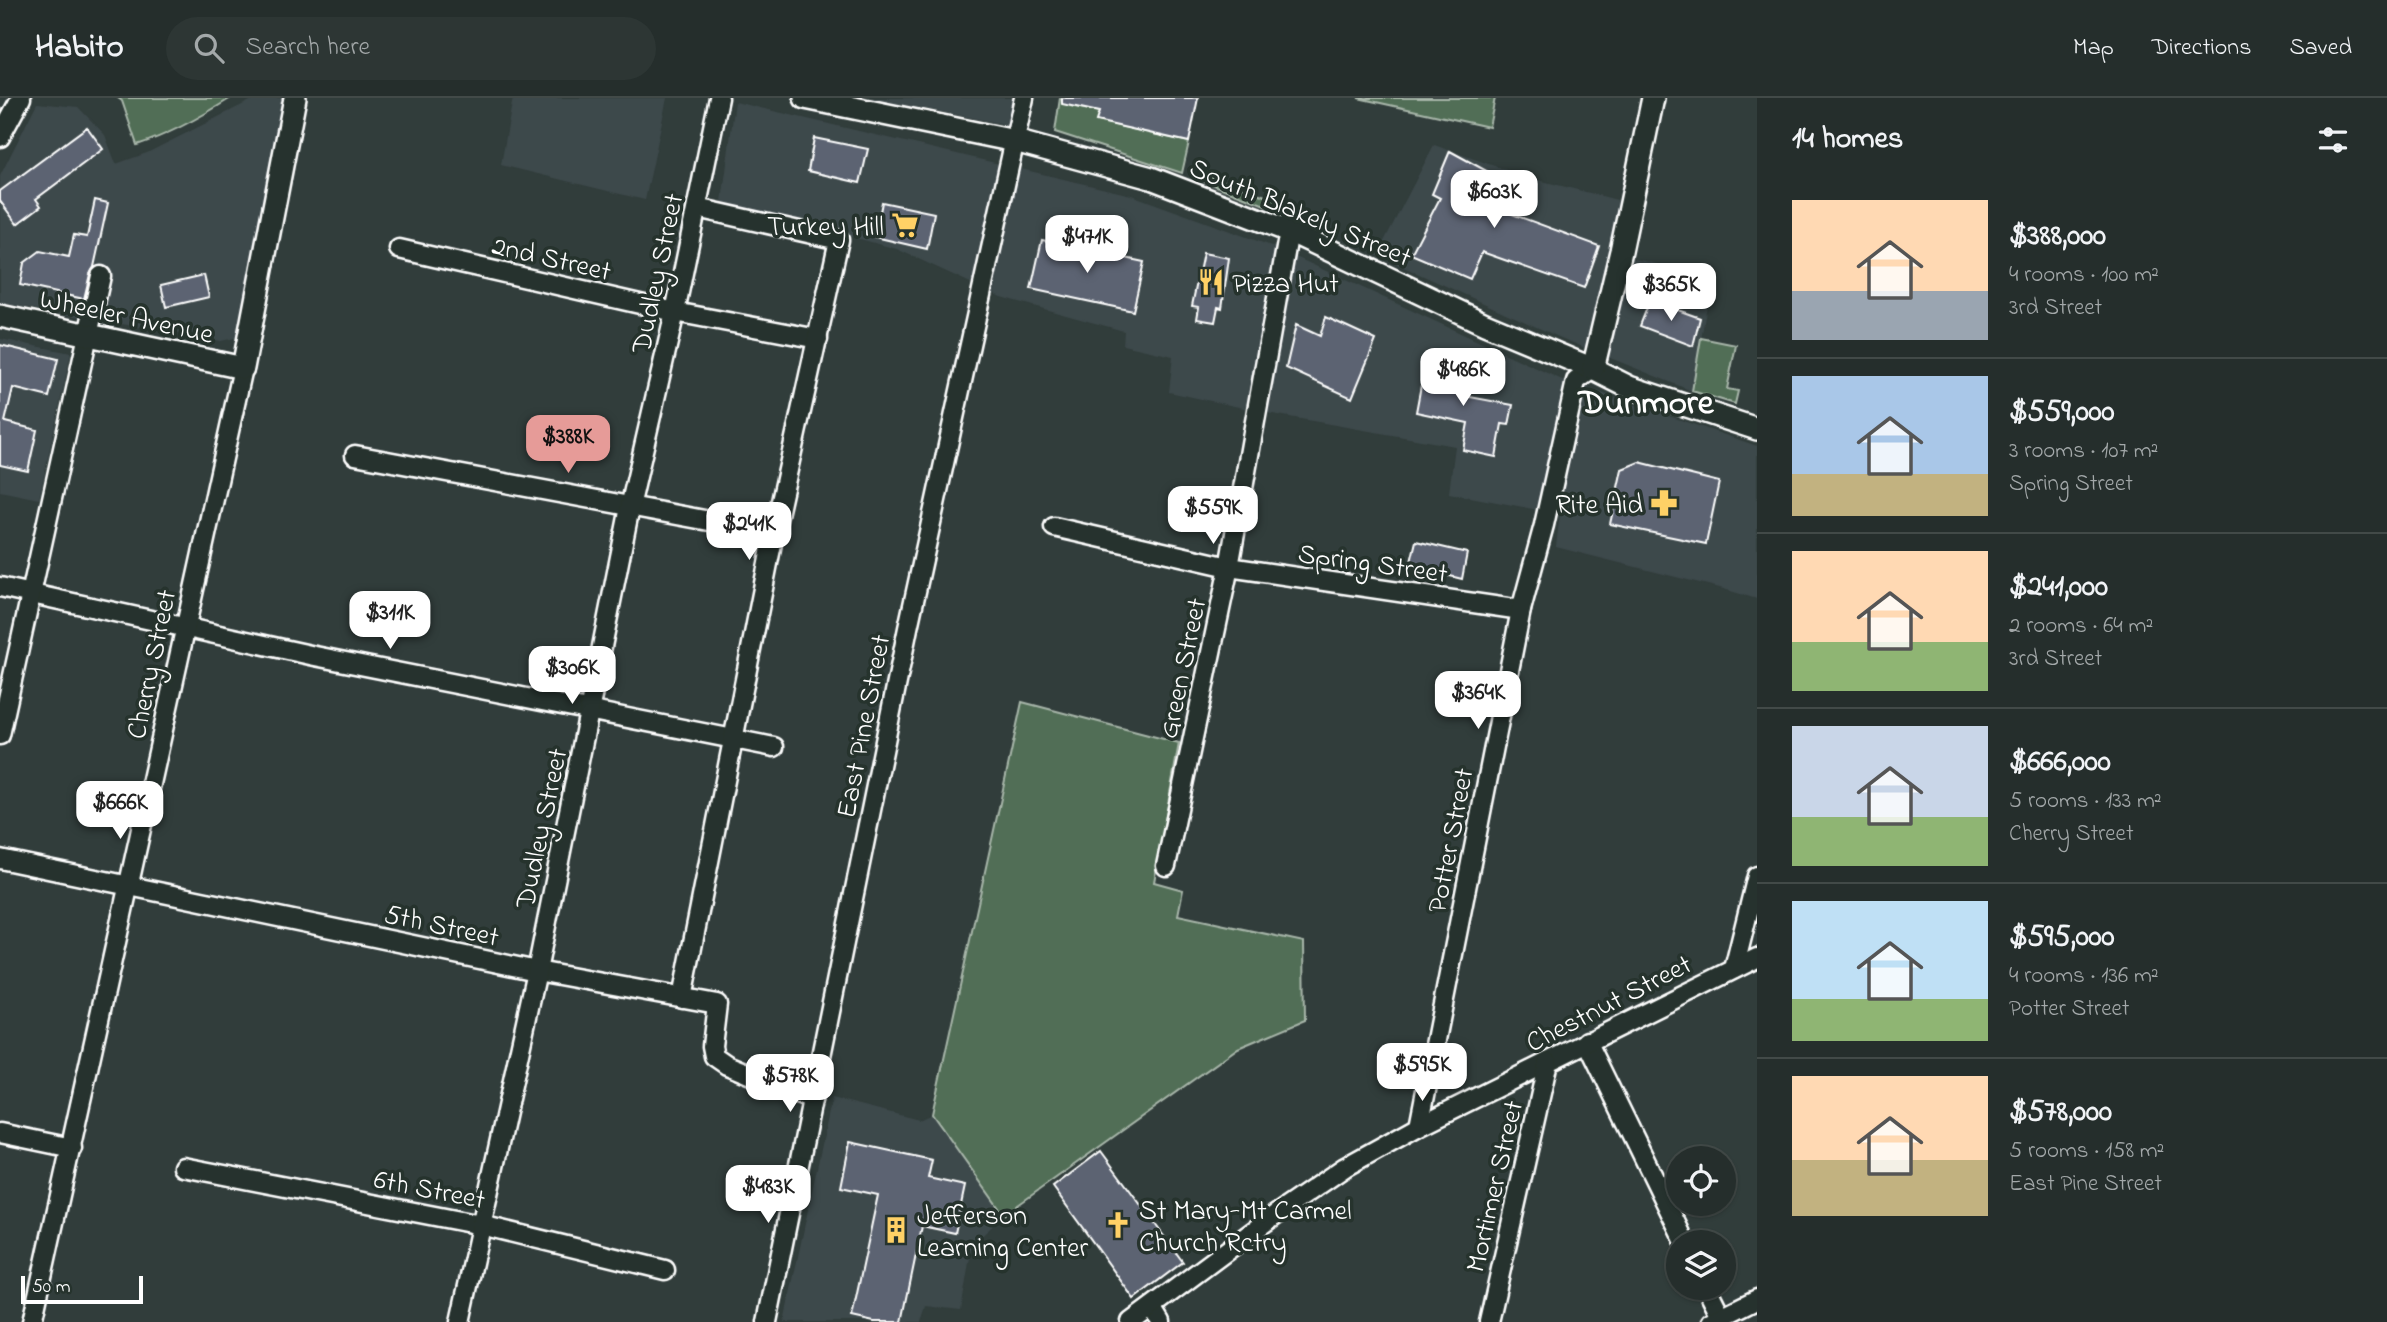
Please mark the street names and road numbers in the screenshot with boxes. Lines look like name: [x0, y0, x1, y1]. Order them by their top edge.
street label: South Blakely Street: [1182, 149, 1417, 280]
street label: Dudley Street: [622, 190, 696, 358]
street label: 2nd Street: [488, 227, 615, 294]
street label: Wheeler Avenue: [36, 280, 217, 357]
street label: Spring Street: [1295, 535, 1450, 596]
street label: Cherry Street: [118, 586, 189, 743]
street label: Green Street: [1150, 595, 1219, 743]
street label: East Pine Street: [828, 631, 903, 822]
street label: Dudley Street: [506, 745, 580, 913]
street label: Potter Street: [1418, 765, 1487, 917]
street label: 5th Street: [380, 895, 502, 960]
street label: Chestnut Street: [1519, 946, 1700, 1065]
street label: Mortimer Street: [1457, 1097, 1536, 1277]
street label: 6th Street: [370, 1161, 489, 1222]

